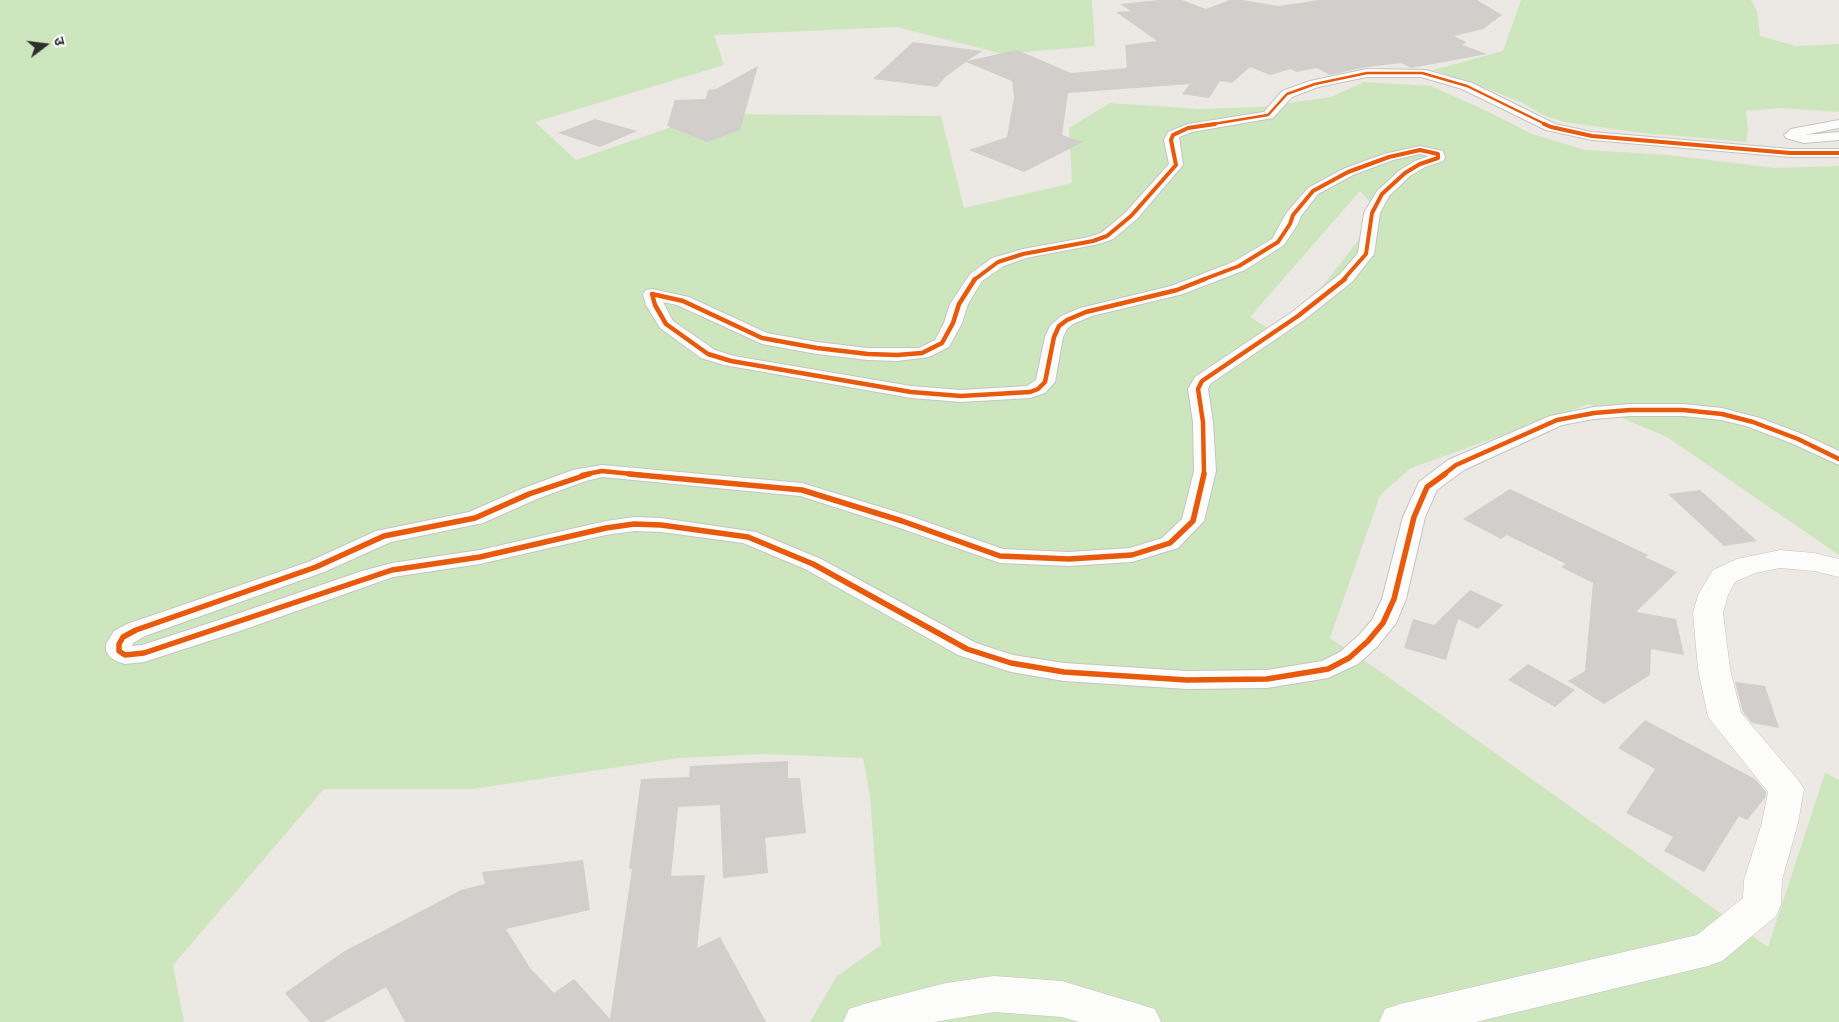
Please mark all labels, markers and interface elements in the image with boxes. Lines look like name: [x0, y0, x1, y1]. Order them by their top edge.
north arrow: [20, 20, 70, 70]
text: उ: [51, 35, 68, 47]

